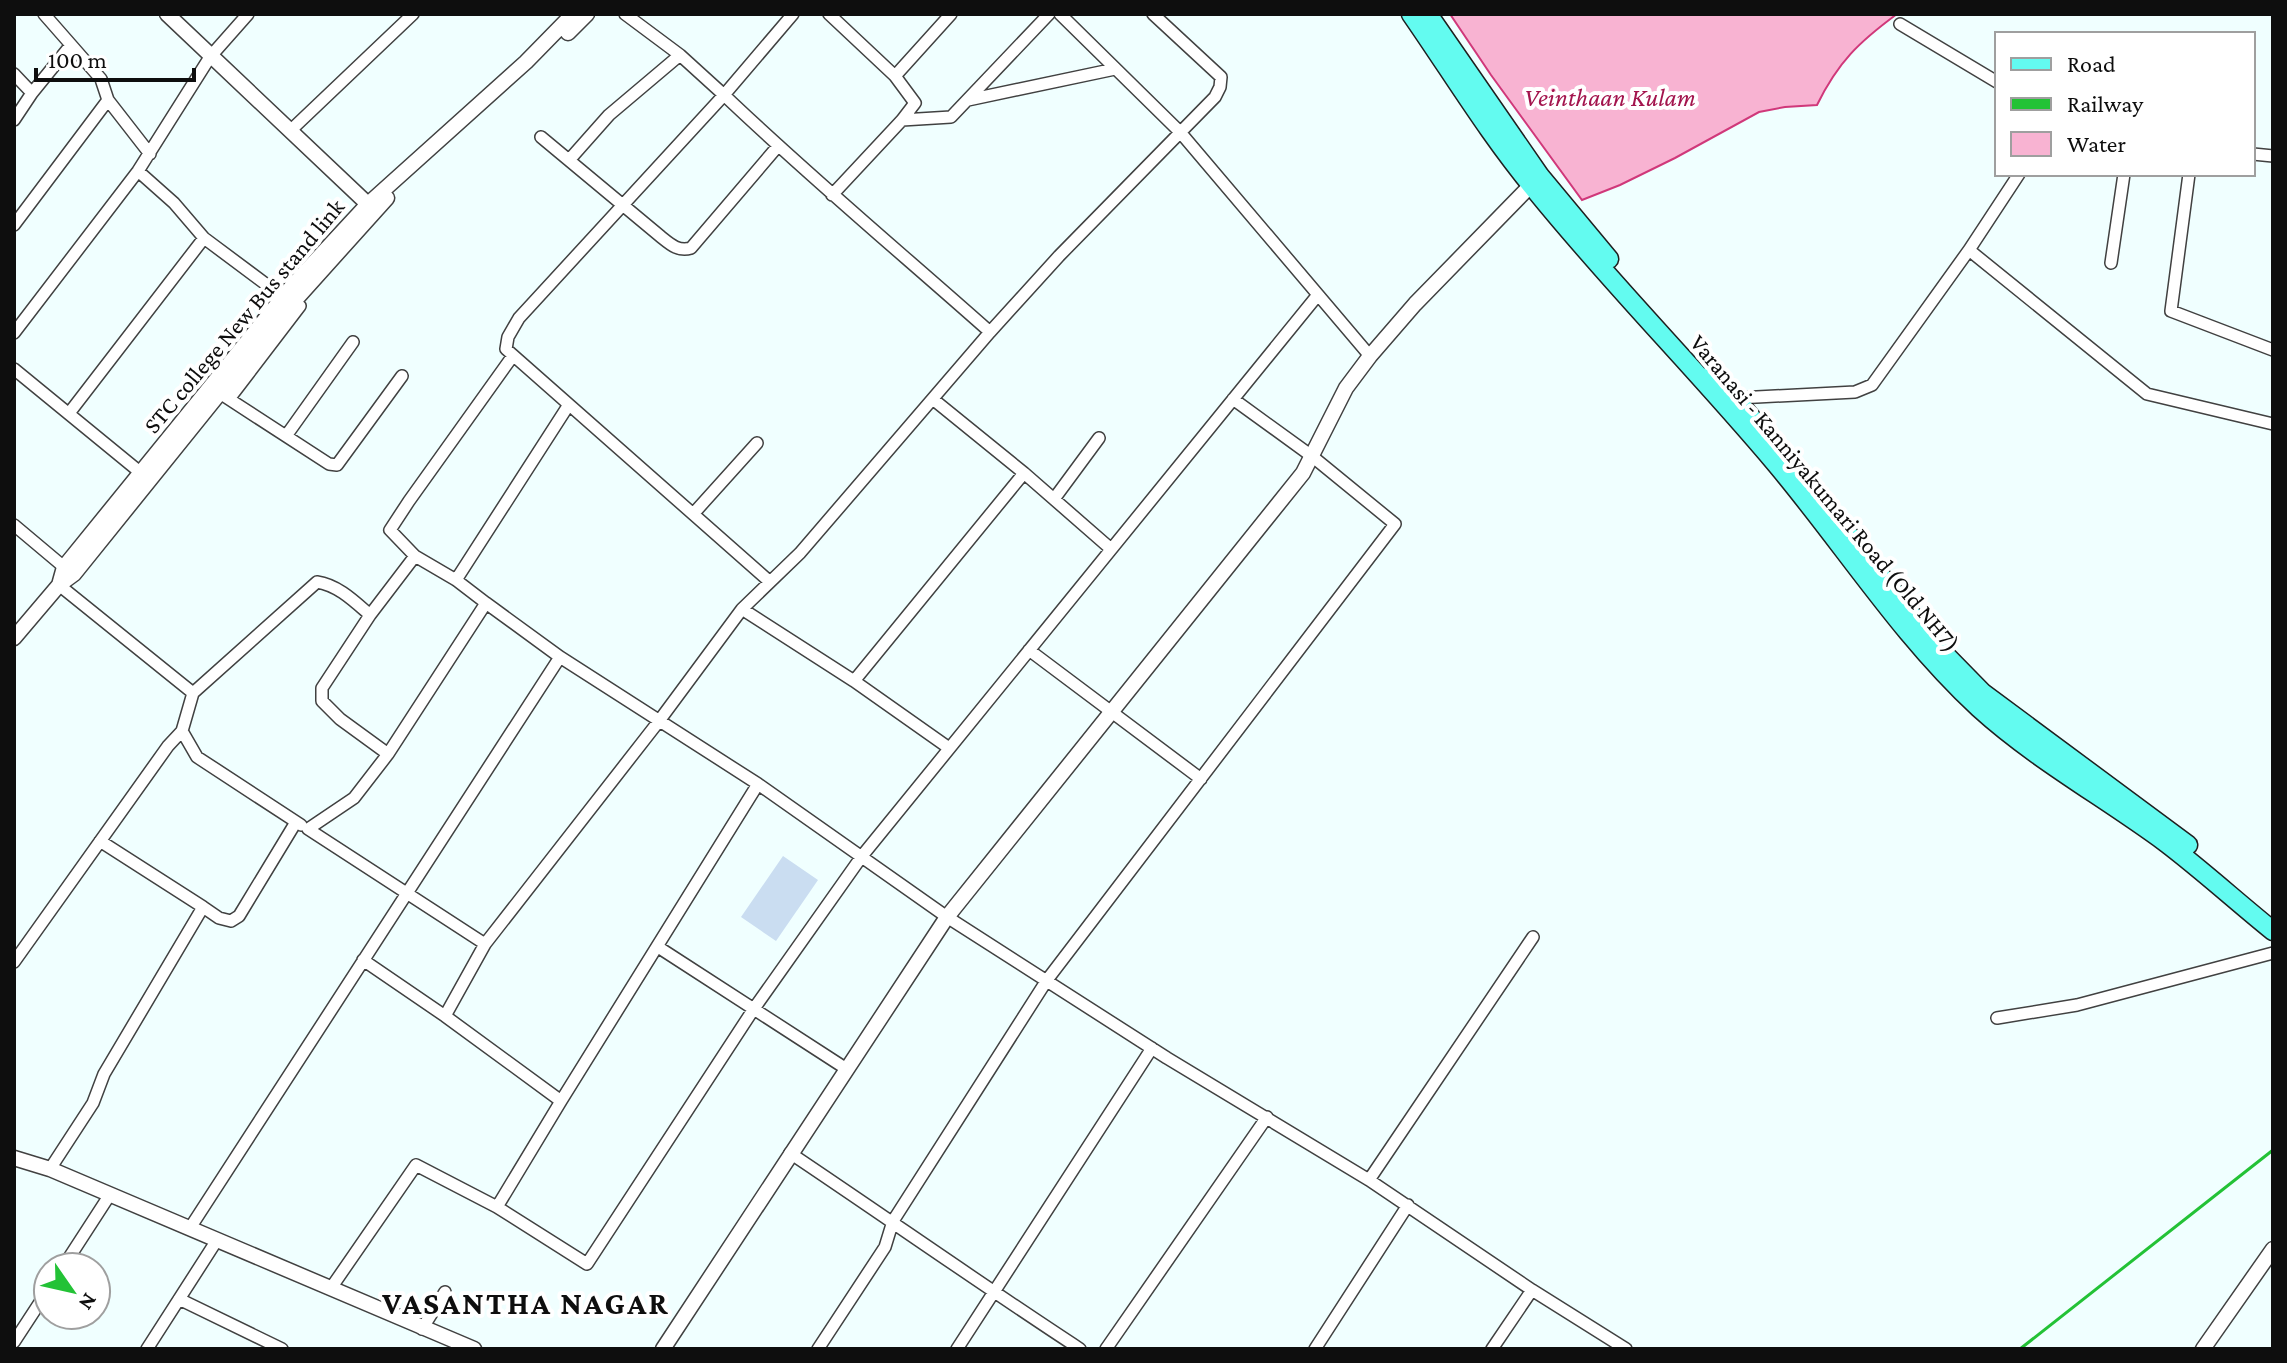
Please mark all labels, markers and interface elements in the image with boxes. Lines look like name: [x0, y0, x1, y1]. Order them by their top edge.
scale bar: [36, 32, 194, 82]
legend: [1995, 32, 2255, 176]
text: 100 m: [48, 46, 107, 73]
text: Road: [2067, 50, 2116, 77]
water label: Veinthaan Kulam: [1524, 83, 1696, 112]
text: Railway: [2067, 90, 2144, 117]
text: Water: [2067, 130, 2126, 157]
street label: STC college New Bus stand link: [138, 193, 350, 438]
street label: Varanasi - Kanniyakumari Road (Old NH7): [1684, 329, 1966, 657]
north arrow: [32, 1251, 112, 1331]
district label: VASANTHA NAGAR: [381, 1285, 670, 1321]
text: N: [74, 1289, 103, 1315]

